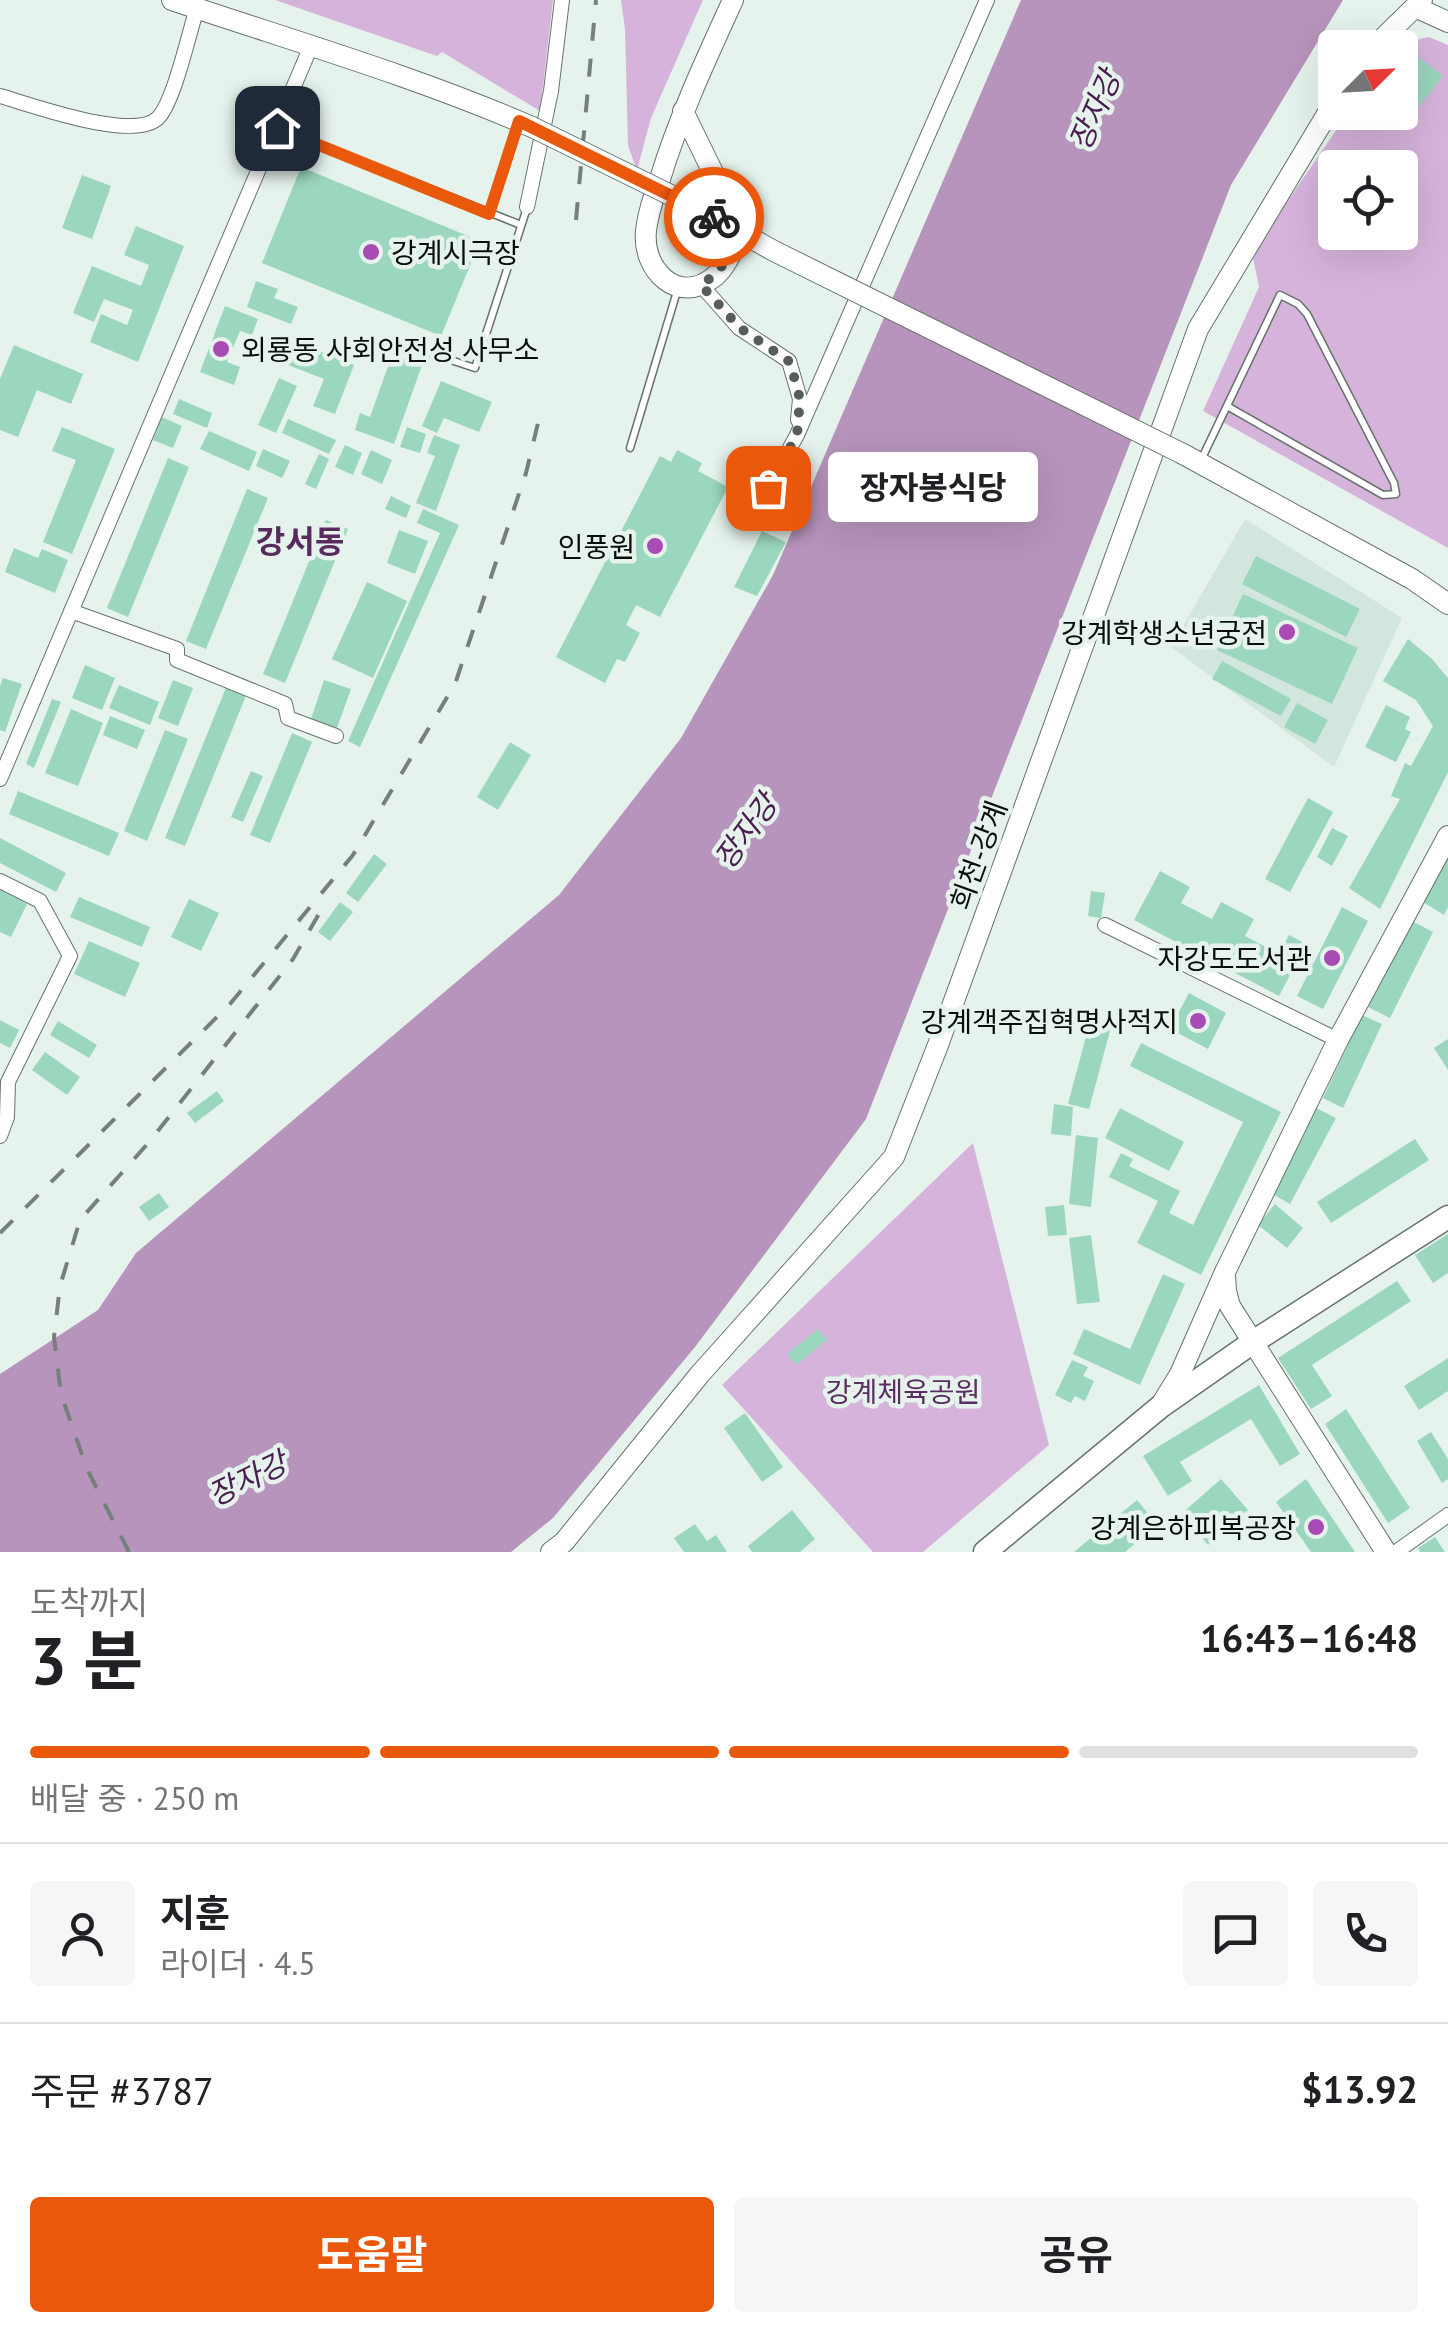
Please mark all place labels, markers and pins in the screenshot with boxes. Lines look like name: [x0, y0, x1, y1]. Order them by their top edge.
pin: [235, 86, 320, 171]
place label: 강계시극장: [391, 234, 520, 271]
marker: 강계시극장: [360, 241, 382, 263]
place label: 외룡동 사회안전성 사무소: [241, 331, 539, 368]
marker: 외룡동 사회안전성 사무소: [210, 338, 232, 360]
pin: [726, 446, 811, 531]
callout: 장자봉식당: [828, 453, 1038, 523]
place label: 인풍원: [558, 528, 635, 565]
marker: 인풍원: [644, 535, 666, 557]
place label: 강계학생소년궁전: [1061, 614, 1267, 651]
marker: 강계학생소년궁전: [1276, 621, 1298, 643]
place label: 자강도도서관: [1157, 940, 1312, 977]
marker: 자강도도서관: [1321, 947, 1343, 969]
place label: 강계객주집혁명사적지: [920, 1003, 1178, 1040]
marker: 강계객주집혁명사적지: [1187, 1010, 1209, 1032]
place label: 강계은하피복공장: [1090, 1509, 1296, 1546]
marker: 강계은하피복공장: [1305, 1516, 1327, 1538]

